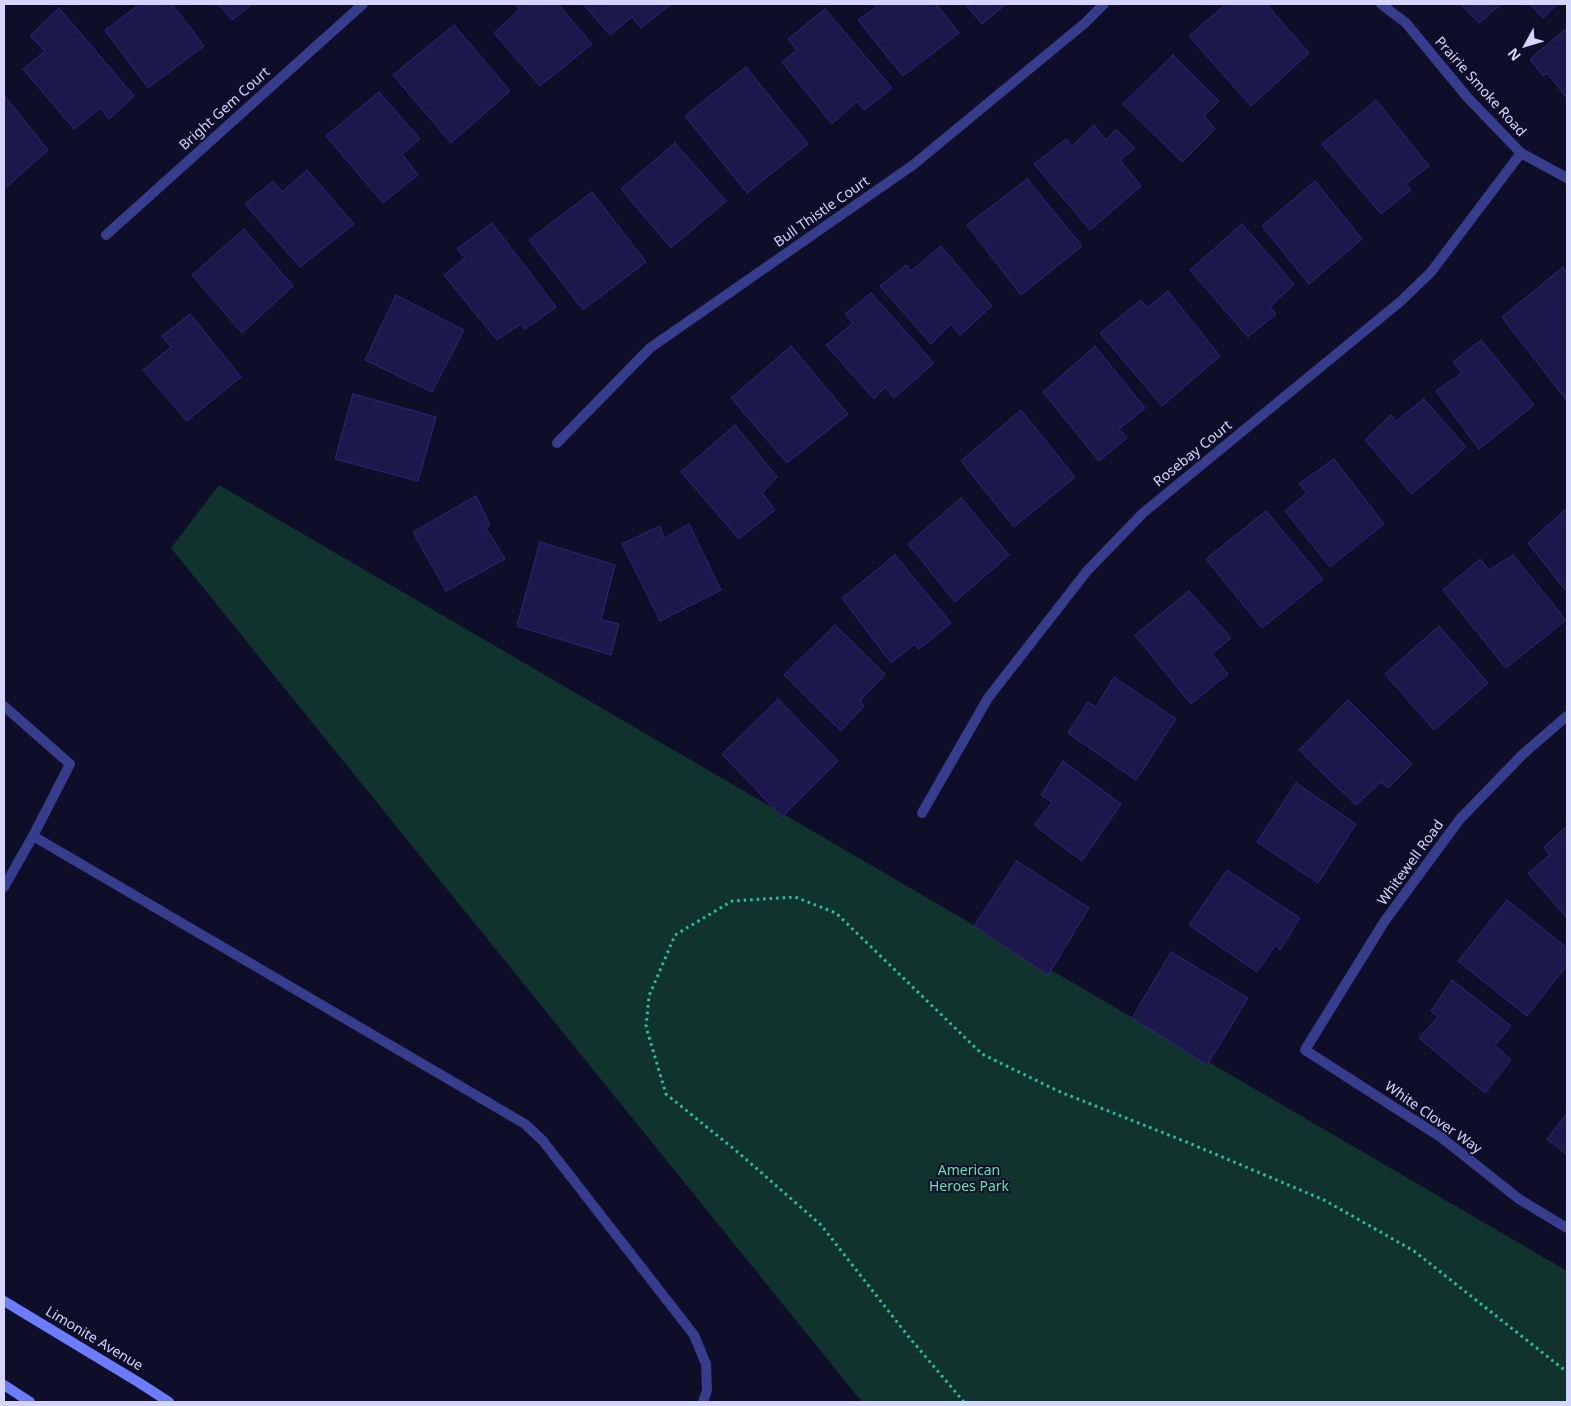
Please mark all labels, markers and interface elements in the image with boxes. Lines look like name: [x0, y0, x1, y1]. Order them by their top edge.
north arrow: [1501, 20, 1551, 70]
street label: Prairie Smoke Road: [1431, 34, 1529, 140]
text: N: [1503, 44, 1525, 65]
street label: Bright Gem Court: [176, 64, 274, 154]
street label: Bull Thistle Court: [771, 173, 873, 251]
street label: Rosebay Court: [1150, 417, 1236, 491]
street label: Whitewell Road: [1374, 817, 1448, 909]
street label: White Clover Way: [1381, 1078, 1485, 1158]
park label: American Heroes Park: [929, 1163, 1009, 1196]
street label: Limonite Avenue: [42, 1303, 146, 1375]

